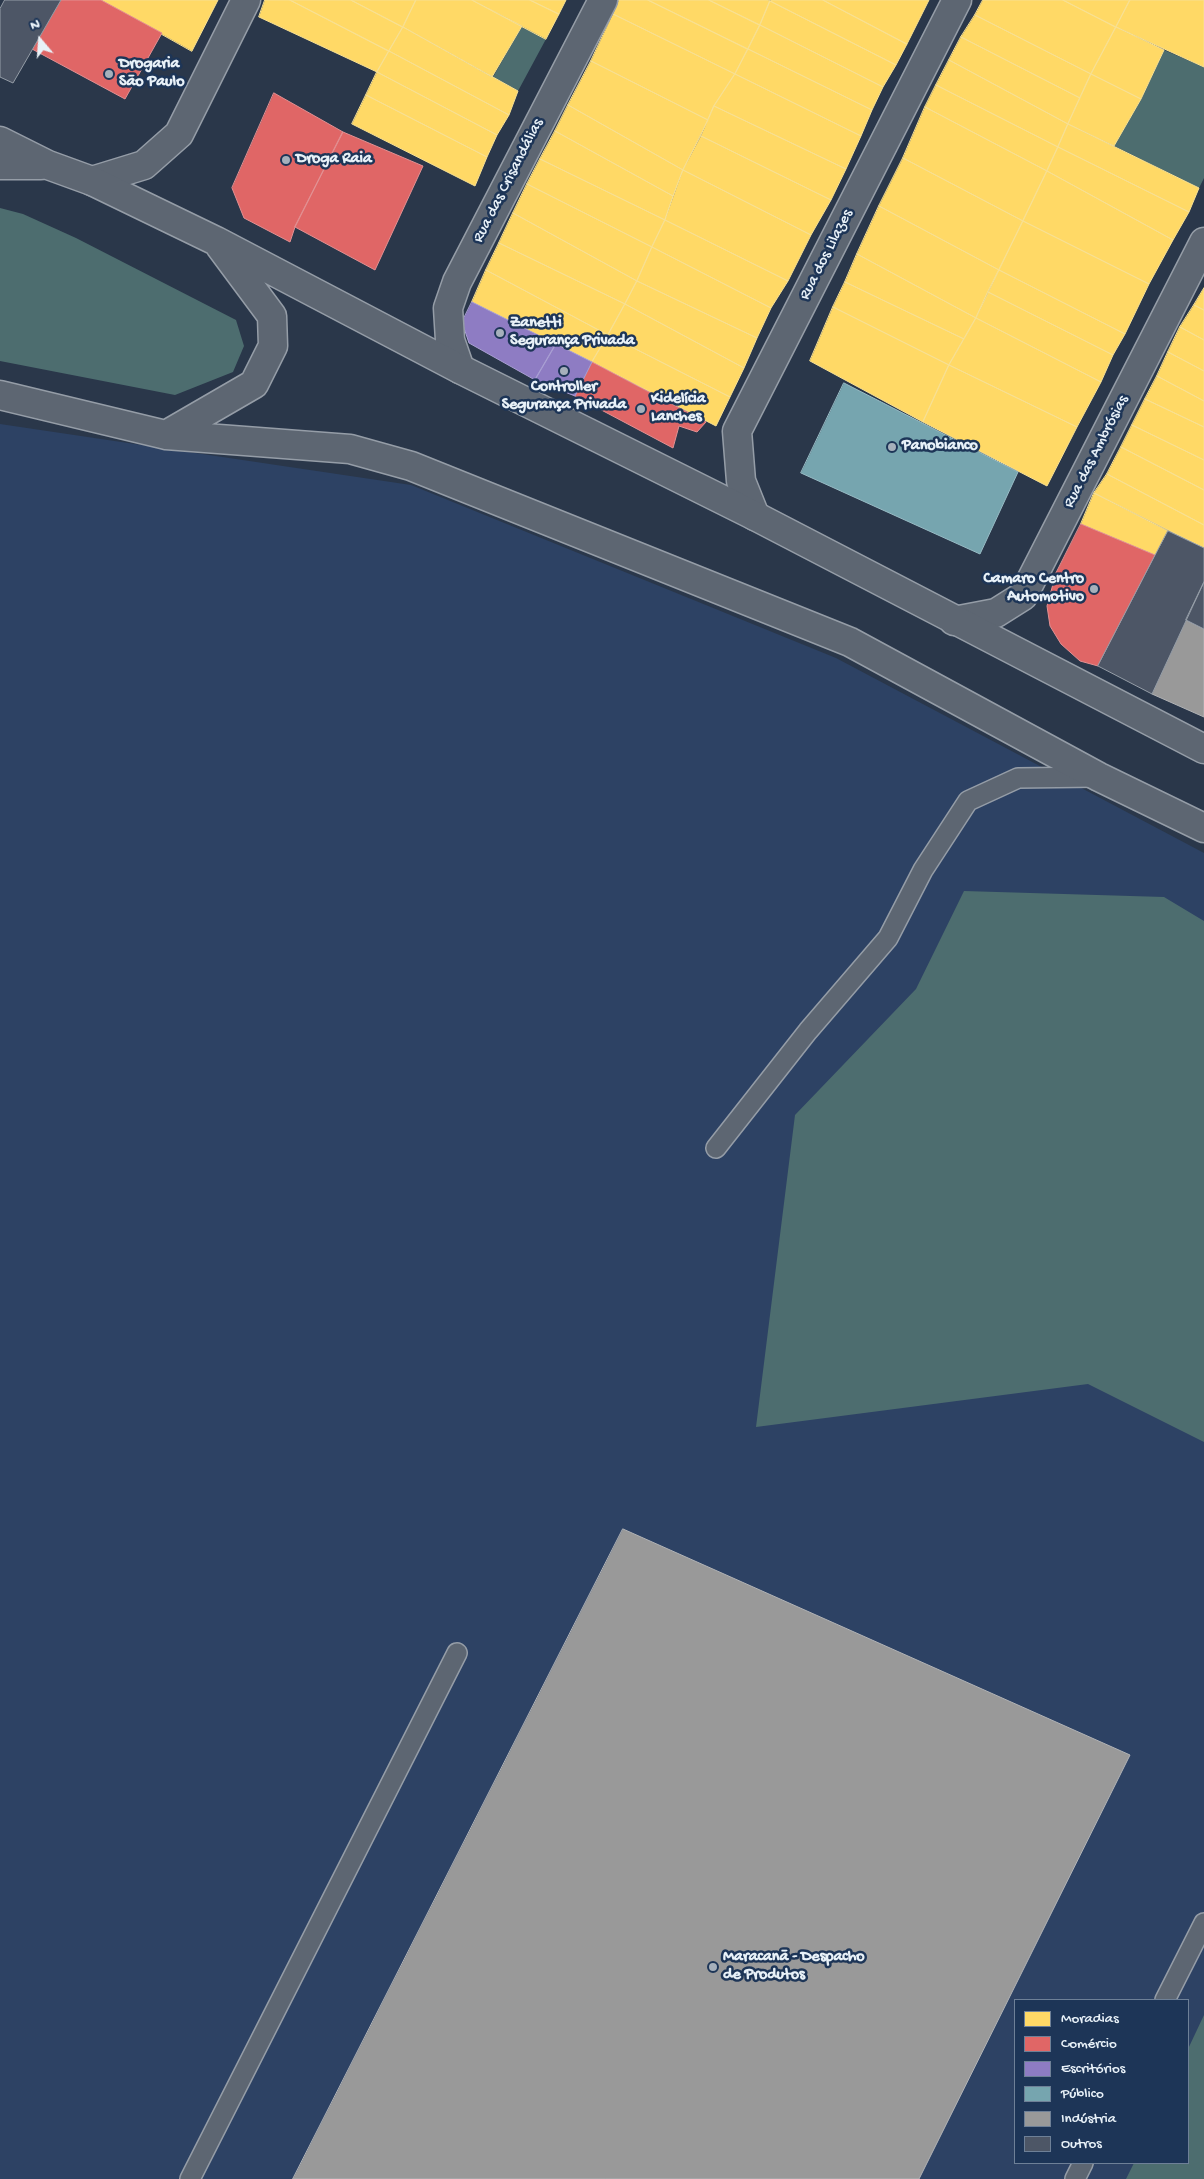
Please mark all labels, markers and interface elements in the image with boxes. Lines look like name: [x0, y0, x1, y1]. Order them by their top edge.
north arrow: [15, 15, 65, 65]
text: N: [28, 16, 42, 35]
place label: Drogaria São Paulo: [119, 55, 184, 93]
marker: Drogaria São Paulo: [103, 68, 115, 80]
street label: Rua das Crisandálias: [469, 116, 549, 246]
place label: Droga Raia: [296, 150, 372, 170]
marker: Droga Raia: [280, 154, 292, 166]
street label: Rua dos Lilazes: [796, 207, 858, 303]
place label: Zanetti Segurança Privada: [510, 314, 635, 352]
marker: Zanetti Segurança Privada: [494, 327, 506, 339]
marker: Controller Segurança Privada: [558, 365, 570, 377]
place label: Controller Segurança Privada: [502, 378, 626, 416]
place label: Kidelícia Lanches: [651, 390, 706, 428]
street label: Rua das Ambrósias: [1060, 392, 1134, 512]
marker: Kidelícia Lanches: [635, 403, 647, 415]
place label: Panobianco: [902, 437, 978, 457]
marker: Panobianco: [886, 441, 898, 453]
place label: Camaro Centro Automotivo: [983, 570, 1084, 608]
marker: Camaro Centro Automotivo: [1088, 583, 1100, 595]
place label: Maracanã - Despacho de Produtos: [723, 1948, 865, 1986]
marker: Maracanã - Despacho de Produtos: [707, 1961, 719, 1973]
legend: [1014, 1999, 1189, 2164]
text: Moradias: [1061, 2010, 1119, 2028]
text: Comércio: [1061, 2035, 1117, 2053]
text: Escritórios: [1061, 2060, 1125, 2078]
text: Público: [1061, 2085, 1104, 2103]
text: Indústria: [1061, 2110, 1116, 2128]
text: Outros: [1061, 2135, 1102, 2153]

